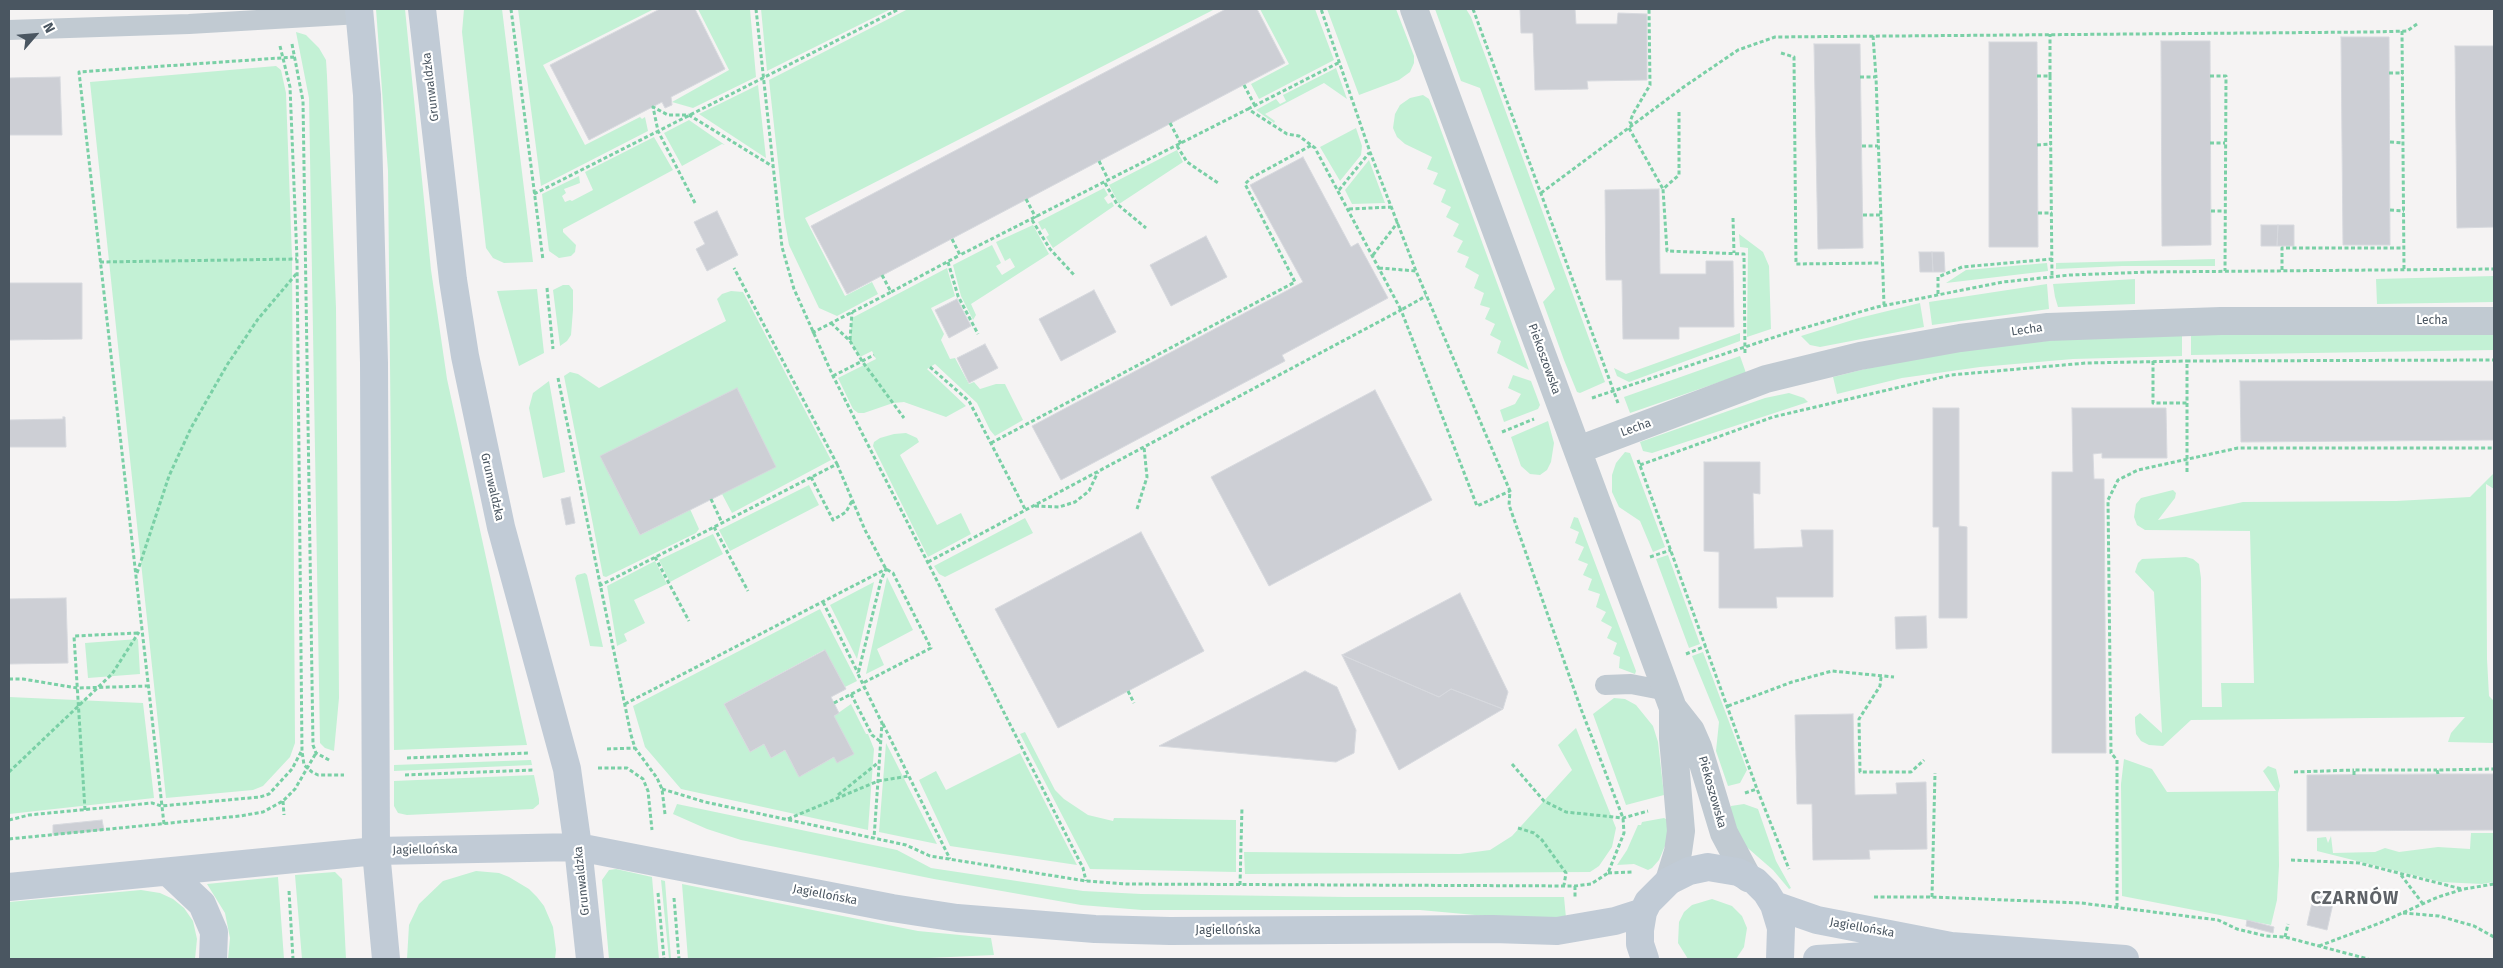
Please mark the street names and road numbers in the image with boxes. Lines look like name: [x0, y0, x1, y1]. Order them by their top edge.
street label: Grunwaldzka: [420, 52, 442, 122]
street label: Lecha: [2416, 314, 2448, 328]
street label: Lecha: [2010, 321, 2044, 339]
street label: Piekoszowska: [1525, 322, 1563, 396]
street label: Lecha: [1619, 416, 1653, 440]
street label: Grunwaldzka: [477, 452, 507, 522]
street label: Piekoszowska: [1695, 754, 1729, 830]
street label: Jagiellońska: [392, 842, 458, 858]
street label: Grunwaldzka: [571, 846, 593, 916]
street label: Jagiellońska: [792, 882, 858, 908]
street label: Jagiellońska: [1829, 915, 1895, 941]
street label: Jagiellońska: [1195, 924, 1261, 938]

